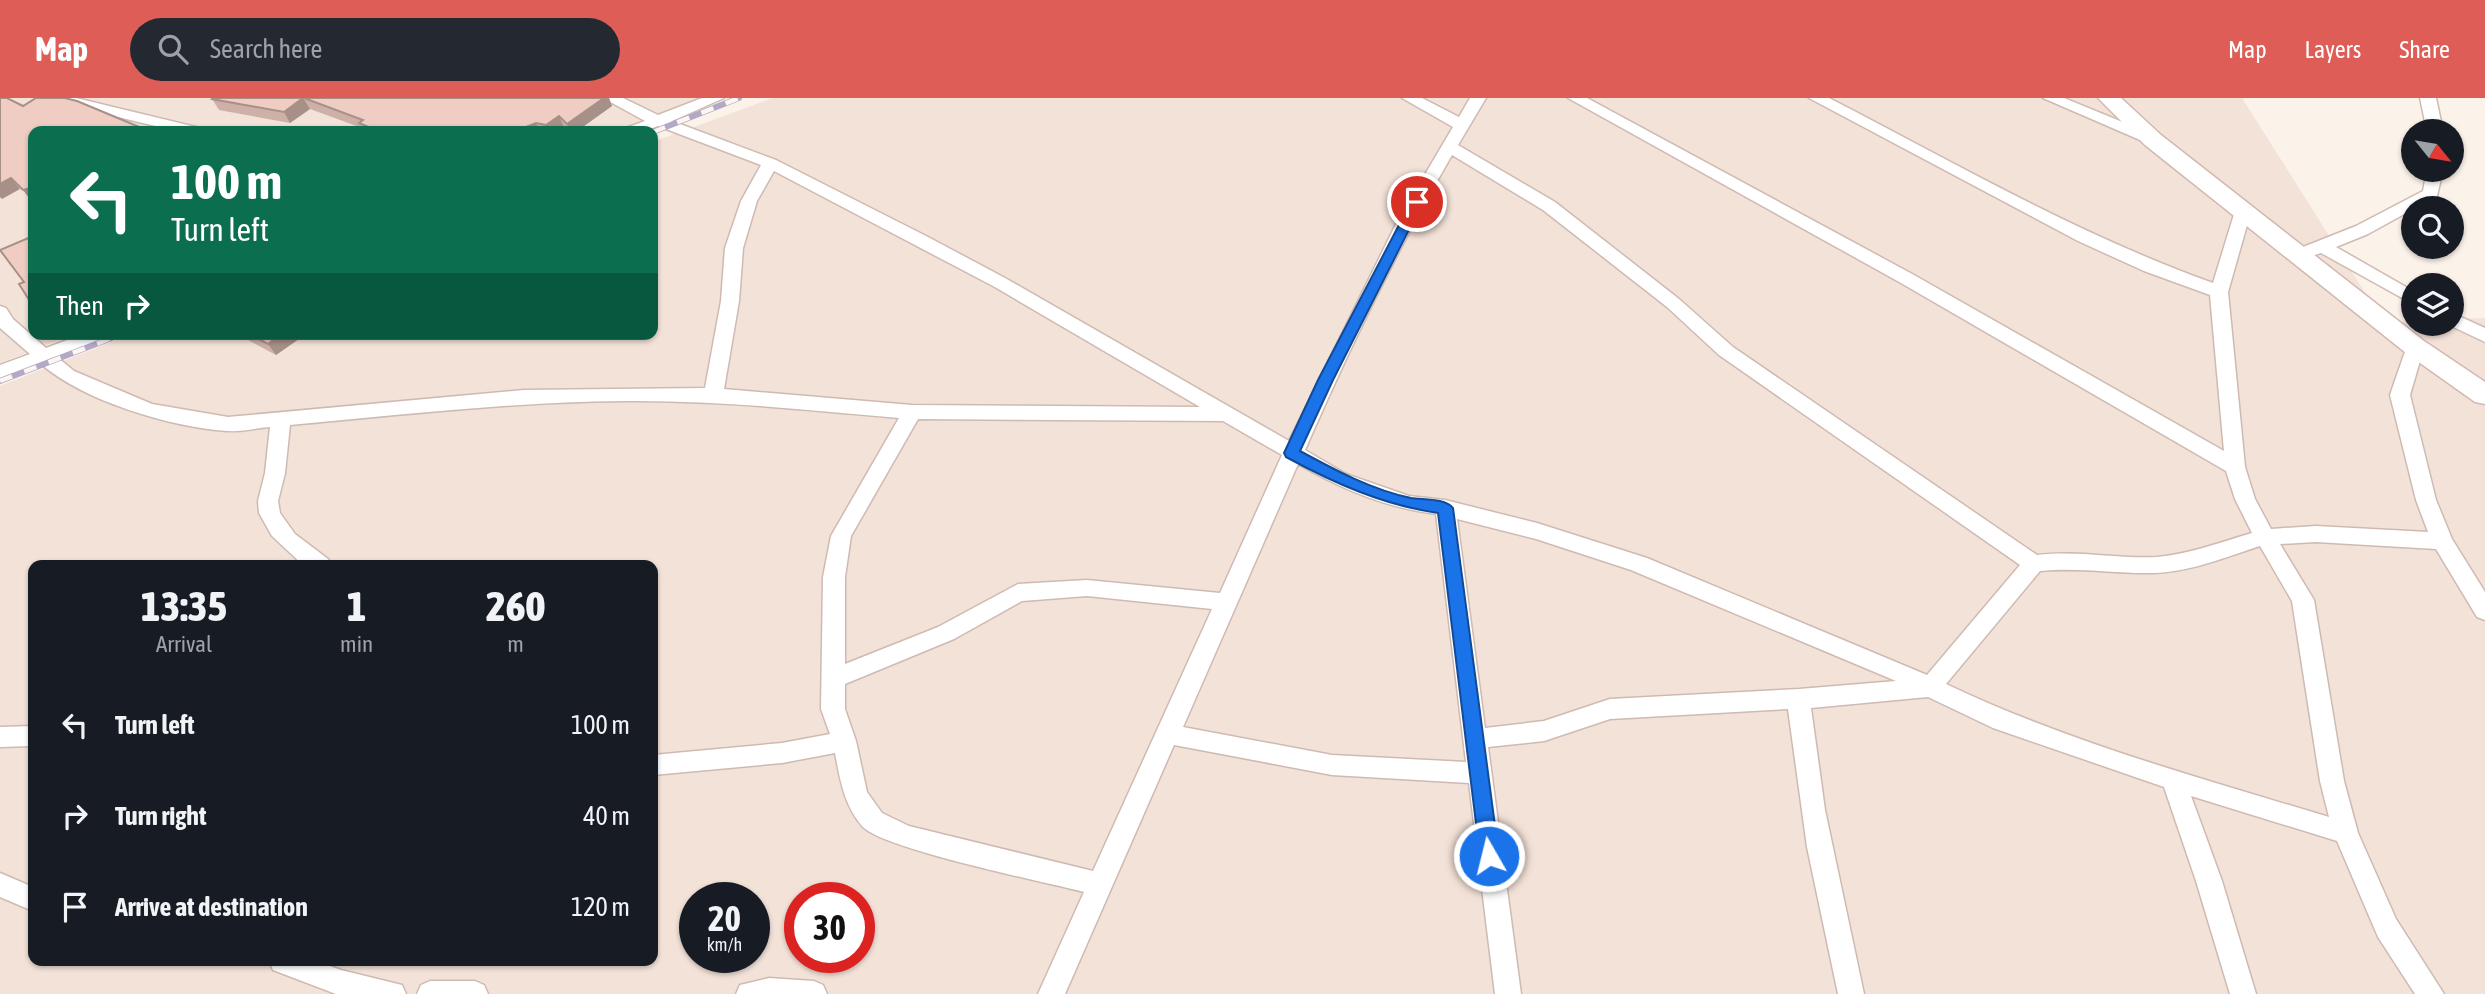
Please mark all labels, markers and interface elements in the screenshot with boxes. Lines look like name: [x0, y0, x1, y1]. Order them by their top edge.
search box: [130, 18, 620, 81]
text: Map: [35, 30, 88, 68]
icon: search: [154, 30, 192, 68]
text: Search here: [210, 34, 322, 64]
text: Map: [2228, 36, 2267, 63]
text: Layers: [2305, 36, 2361, 63]
text: Share: [2399, 36, 2450, 63]
north arrow: [2401, 119, 2464, 182]
map controls: [2401, 119, 2464, 336]
text: 100 m: [171, 153, 282, 209]
icon: left: [56, 154, 147, 245]
pin: [1387, 172, 1447, 232]
icon: arrive: [1398, 183, 1436, 221]
button: search: [2401, 196, 2464, 259]
text: Turn left: [171, 211, 269, 248]
button: layers: [2401, 273, 2464, 336]
icon: right: [118, 287, 156, 325]
text: Then: [56, 291, 104, 321]
text: 13:35: [141, 582, 227, 630]
text: 1: [347, 582, 366, 630]
text: 260: [486, 582, 545, 630]
text: Arrival: [156, 631, 212, 657]
text: min: [340, 631, 373, 657]
text: m: [507, 631, 524, 657]
icon: left: [56, 706, 94, 744]
text: Turn left: [115, 710, 195, 740]
text: 100 m: [571, 710, 630, 740]
icon: right: [56, 797, 94, 835]
text: Turn right: [115, 801, 206, 831]
text: 40 m: [583, 801, 630, 831]
position arrow: [1452, 819, 1526, 893]
speed limit sign: 30: [784, 882, 875, 973]
icon: arrive: [56, 888, 94, 926]
text: Arrive at destination: [115, 892, 308, 922]
text: 120 m: [571, 892, 630, 922]
text: 20: [708, 898, 741, 938]
text: km/h: [707, 934, 742, 955]

